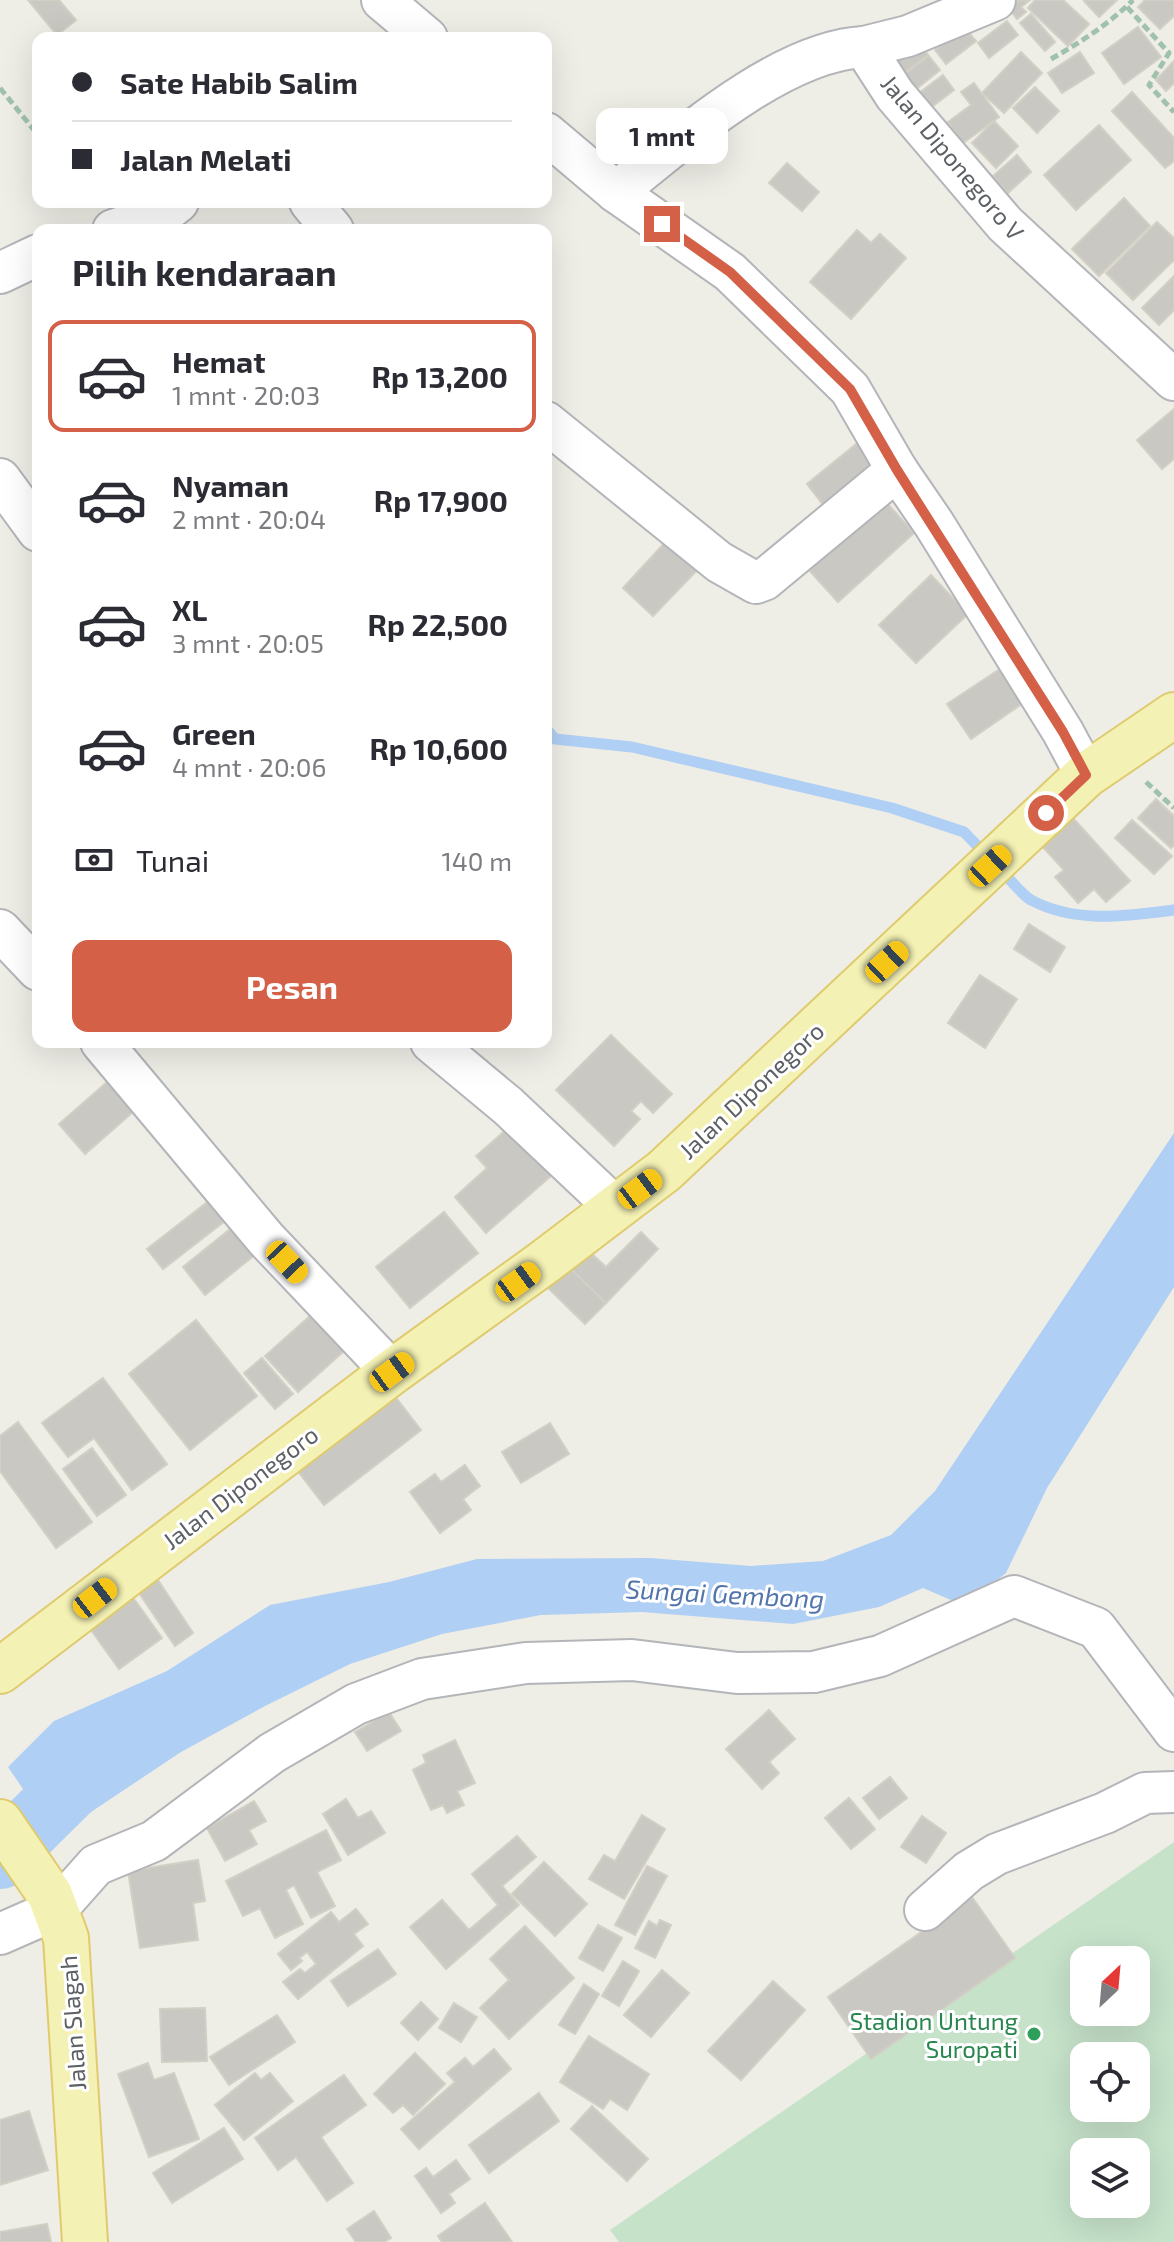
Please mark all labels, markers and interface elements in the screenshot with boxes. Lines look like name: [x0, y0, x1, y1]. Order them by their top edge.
text: Sate Habib Salim: [120, 64, 358, 100]
street label: Jalan Diponegoro V: [876, 69, 1031, 246]
callout: 1 mnt: [596, 108, 728, 164]
text: 1 mnt: [629, 120, 695, 151]
text: Jalan Melati: [120, 141, 292, 177]
route end: [644, 206, 680, 242]
text: Pilih kendaraan: [72, 250, 337, 293]
icon: car: [76, 340, 148, 412]
text: Hemat: [172, 343, 265, 379]
text: Rp 13,200: [372, 358, 508, 394]
text: 1 mnt · 20:03: [172, 379, 320, 410]
icon: car: [76, 464, 148, 536]
text: Nyaman: [172, 467, 289, 503]
text: Rp 17,900: [374, 482, 508, 518]
text: 2 mnt · 20:04: [172, 503, 326, 534]
icon: car: [76, 588, 148, 660]
text: XL: [172, 591, 207, 627]
text: Rp 22,500: [368, 606, 508, 642]
text: 3 mnt · 20:05: [172, 627, 324, 658]
icon: car: [76, 712, 148, 784]
text: Green: [172, 715, 256, 751]
text: Rp 10,600: [369, 730, 508, 766]
text: 4 mnt · 20:06: [172, 751, 326, 782]
route start: [1028, 795, 1064, 831]
icon: cash: [72, 838, 116, 882]
car: [964, 841, 1016, 891]
text: Tunai: [136, 842, 209, 878]
text: 140 m: [441, 845, 512, 876]
car: [861, 937, 913, 987]
button: Pesan: [72, 940, 512, 1032]
street label: Jalan Diponegoro: [673, 1016, 829, 1164]
car: [614, 1165, 666, 1213]
car: [262, 1236, 312, 1288]
car: [492, 1258, 544, 1306]
car: [366, 1348, 418, 1396]
street label: Jalan Diponegoro: [157, 1419, 323, 1555]
water label: Sungai Gembong: [625, 1572, 825, 1614]
car: [69, 1574, 121, 1622]
north arrow: [1070, 1946, 1150, 2026]
map controls: [1070, 1946, 1150, 2218]
street label: Jalan Slagah: [53, 1955, 91, 2091]
place label: Stadion Untung Suropati: [850, 2006, 1018, 2063]
marker: Stadion Untung Suropati: [1025, 2025, 1043, 2043]
button: locate: [1070, 2042, 1150, 2122]
button: layers: [1070, 2138, 1150, 2218]

